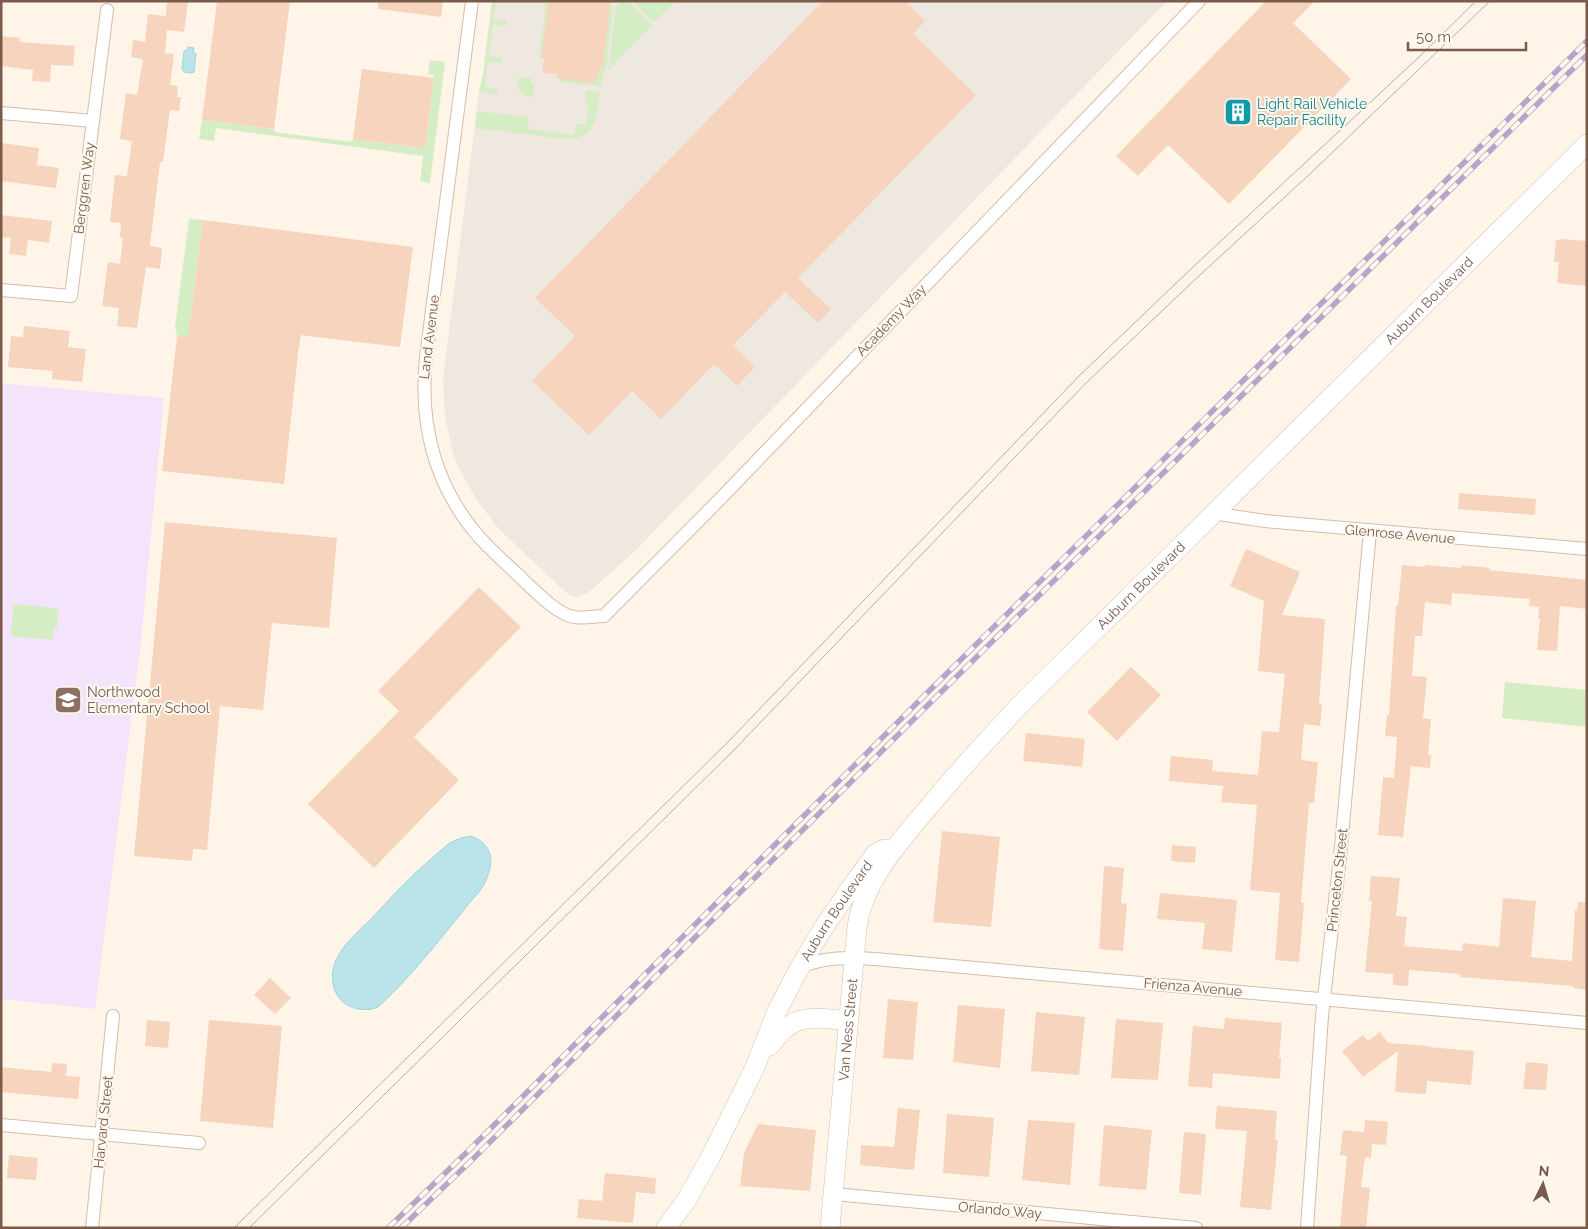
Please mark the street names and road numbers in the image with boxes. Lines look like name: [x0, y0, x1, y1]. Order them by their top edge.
street label: Berggren Way: [70, 141, 98, 235]
street label: Auburn Boulevard: [1382, 253, 1476, 347]
street label: Academy Way: [853, 281, 929, 359]
street label: Land Avenue: [416, 294, 442, 380]
street label: Glenrose Avenue: [1344, 521, 1456, 547]
street label: Auburn Boulevard: [1094, 538, 1188, 632]
street label: Princeton Street: [1324, 827, 1350, 933]
street label: Auburn Boulevard: [797, 858, 876, 964]
street label: Frienza Avenue: [1143, 975, 1243, 999]
street label: Van Ness Street: [835, 977, 860, 1082]
street label: Harvard Street: [90, 1074, 116, 1169]
street label: Orlando Way: [957, 1198, 1043, 1222]

